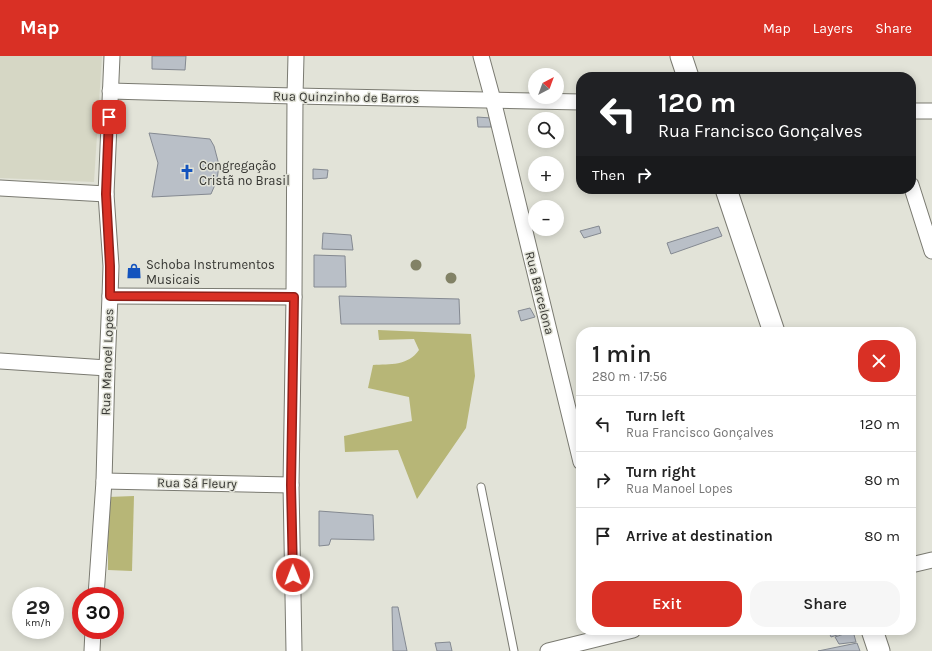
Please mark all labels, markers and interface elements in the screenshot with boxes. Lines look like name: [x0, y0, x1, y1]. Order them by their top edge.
text: Map: [20, 17, 59, 39]
text: Map: [763, 20, 791, 37]
text: Layers: [813, 20, 853, 37]
text: Share: [875, 20, 912, 37]
north arrow: [528, 68, 564, 104]
map controls: [528, 68, 564, 236]
text: 120 m: [658, 86, 736, 119]
street label: Rua Quinzinho de Barros: [273, 88, 419, 106]
icon: left: [592, 88, 644, 140]
pin: [92, 100, 126, 134]
icon: arrive: [98, 106, 120, 128]
button: search: [528, 112, 564, 148]
text: Rua Francisco Gonçalves: [658, 120, 863, 142]
button: +: [528, 156, 564, 192]
place label: Congregação Cristã no Brasil: [199, 158, 290, 188]
church icon: Congregação Cristã no Brasil: [178, 163, 196, 181]
icon: right: [633, 164, 655, 186]
text: Then: [592, 166, 625, 184]
button: −: [528, 200, 564, 236]
street label: Rua Barcelona: [522, 250, 558, 336]
place label: Schoba Instrumentos Musicais: [146, 257, 275, 287]
shop icon: Schoba Instrumentos Musicais: [125, 262, 143, 280]
street label: Rua Manoel Lopes: [98, 308, 116, 416]
text: 1 min: [592, 340, 652, 368]
button: close: [858, 340, 900, 382]
text: 280 m · 17:56: [592, 369, 667, 384]
text: Turn left: [626, 407, 685, 425]
icon: left: [592, 413, 614, 435]
text: 120 m: [860, 415, 900, 433]
text: Rua Francisco Gonçalves: [626, 425, 774, 440]
text: Turn right: [626, 463, 696, 481]
icon: right: [592, 469, 614, 491]
text: 80 m: [864, 471, 900, 489]
street label: Rua Sá Fleury: [157, 475, 237, 491]
text: Rua Manoel Lopes: [626, 481, 733, 496]
icon: arrive: [592, 525, 614, 547]
text: Arrive at destination: [626, 527, 773, 545]
text: 80 m: [864, 527, 900, 545]
position arrow: [272, 554, 314, 596]
button: Exit: [592, 581, 742, 627]
button: Share: [750, 581, 900, 627]
speed limit sign: 30: [72, 587, 124, 639]
text: 29: [26, 596, 50, 619]
text: km/h: [25, 617, 51, 629]

